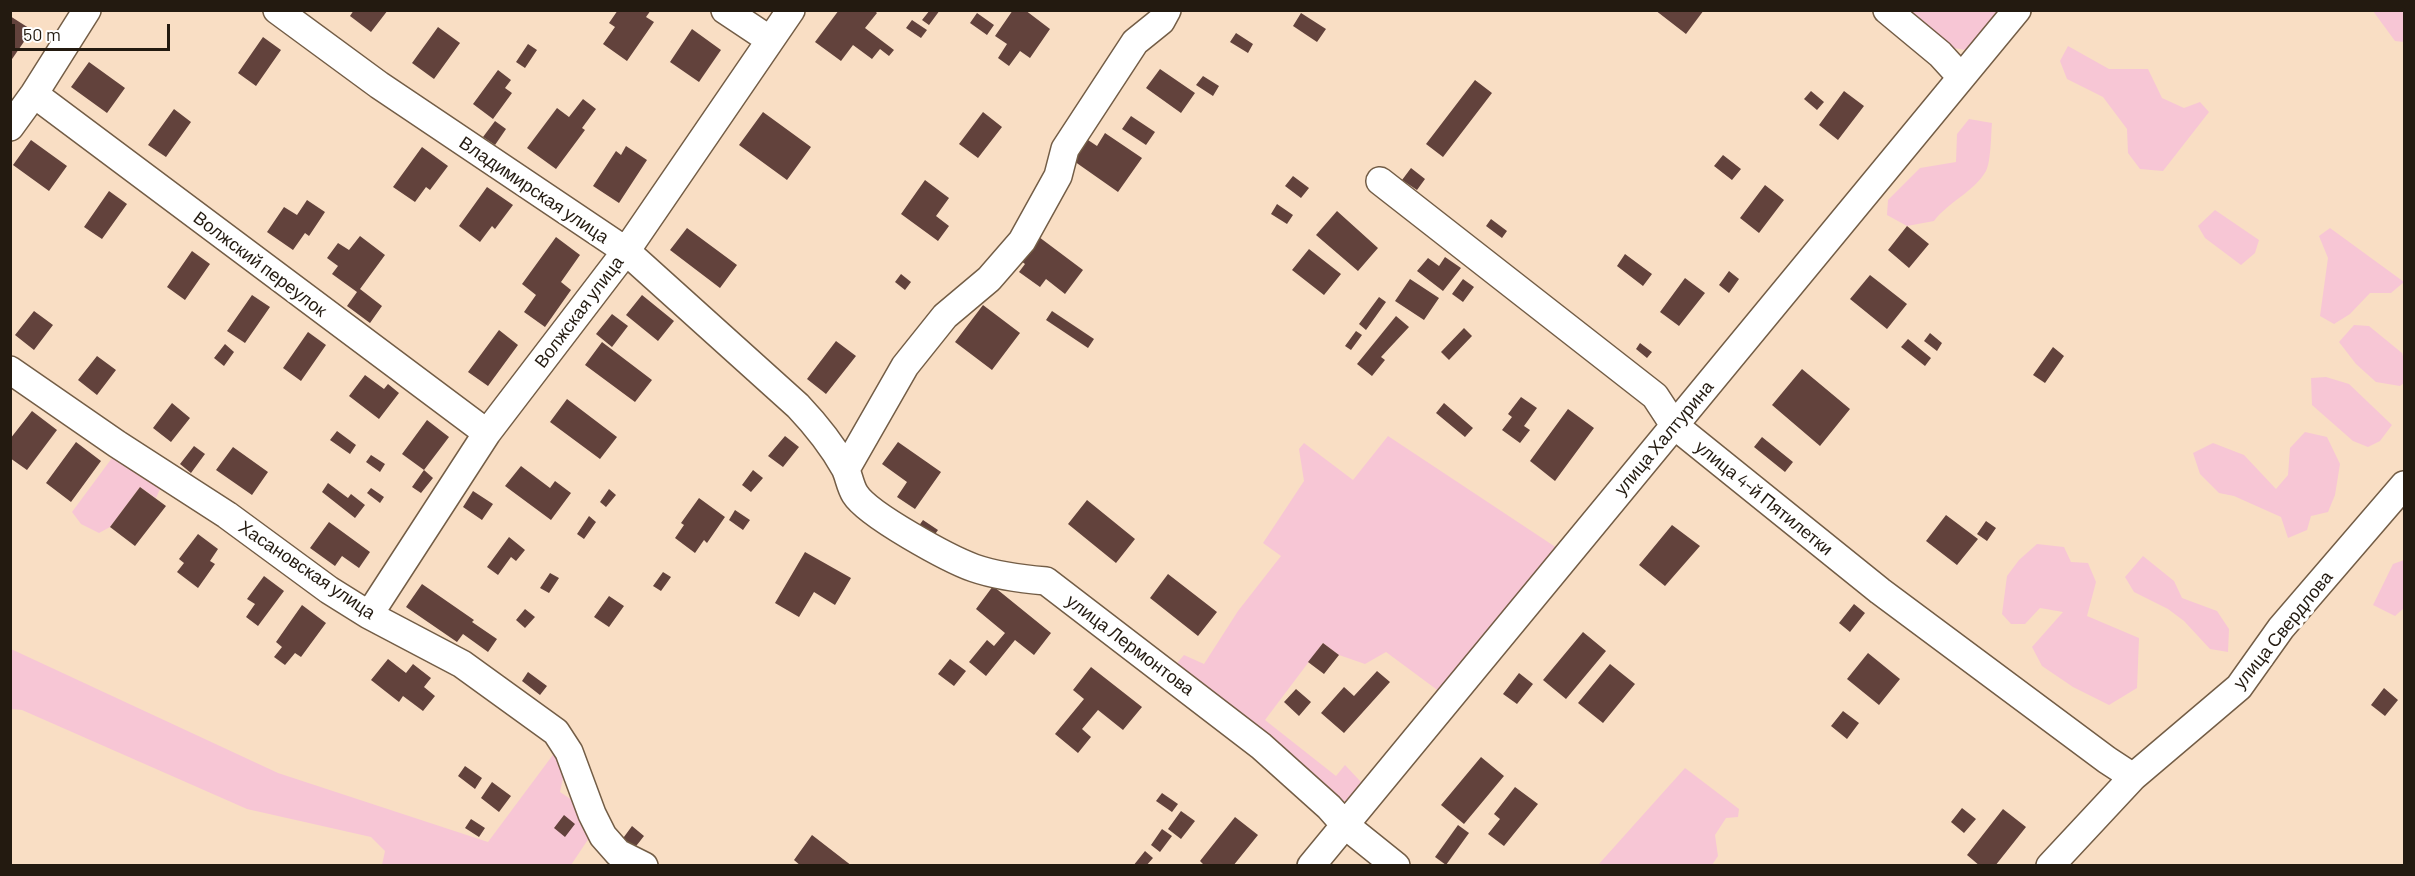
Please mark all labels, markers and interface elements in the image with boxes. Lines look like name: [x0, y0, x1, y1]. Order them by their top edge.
scale bar: [15, 12, 172, 50]
text: 50 m: [23, 23, 61, 45]
street label: Владимирская улица: [455, 132, 613, 248]
street label: Волжский переулок: [189, 207, 331, 321]
street label: Волжская улица: [530, 252, 628, 372]
street label: улица Халтурина: [1610, 376, 1718, 500]
street label: улица 4-й Пятилетки: [1691, 436, 1837, 560]
street label: Хасановская улица: [234, 516, 380, 624]
street label: улица Свердлова: [2229, 567, 2337, 693]
street label: улица Лермонтова: [1062, 590, 1198, 700]

